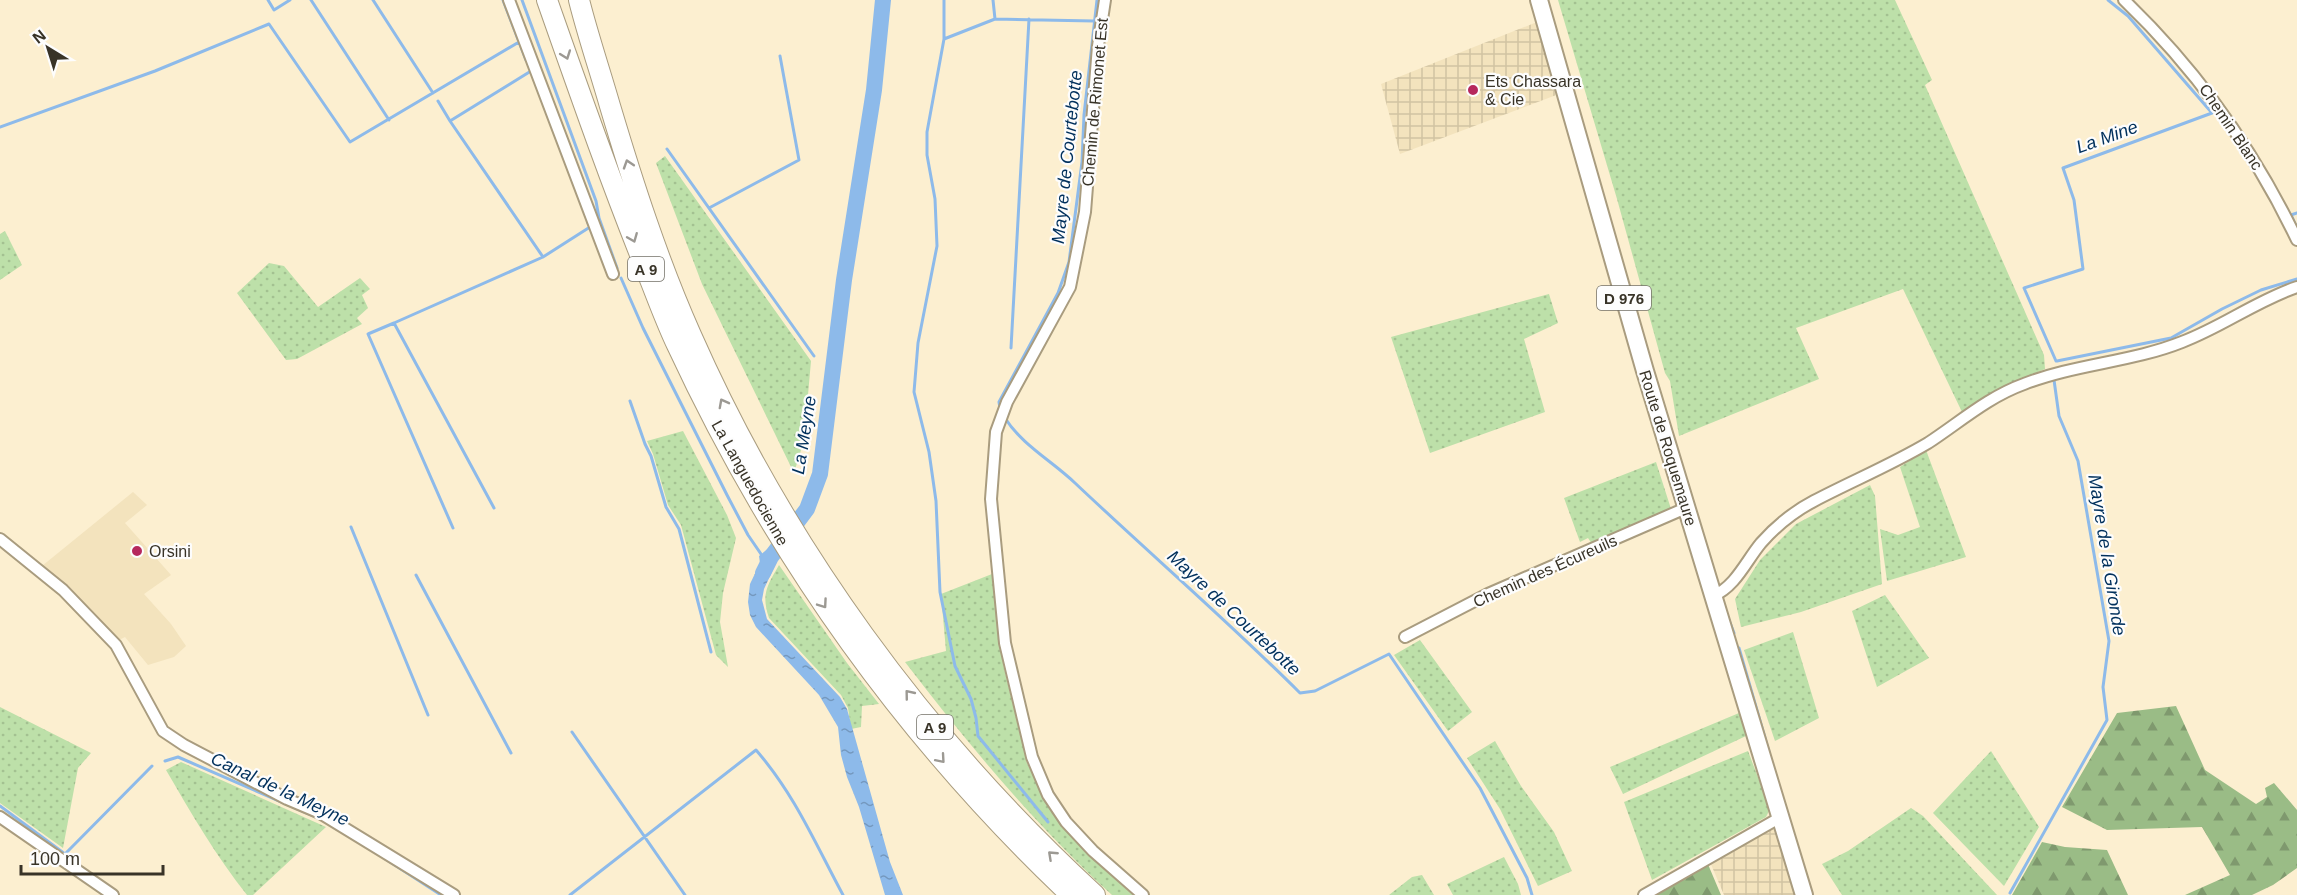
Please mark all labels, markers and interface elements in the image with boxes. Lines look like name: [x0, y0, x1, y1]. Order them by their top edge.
street label: Chemin de Rimonet Est: [1079, 17, 1111, 187]
north arrow: [18, 18, 78, 78]
text: N: [29, 26, 49, 47]
one-way arrow: [559, 49, 572, 60]
water label: Mayre de Courtebotte: [1048, 69, 1086, 245]
place label: Ets Chassara & Cie: [1485, 73, 1581, 108]
street label: Chemin Blanc: [2196, 81, 2266, 173]
marker: Ets Chassara & Cie: [1466, 83, 1480, 97]
water label: La Mine: [2073, 117, 2141, 157]
one-way arrow: [623, 159, 635, 170]
one-way arrow: [626, 232, 639, 243]
road number: A 9: [628, 257, 664, 281]
road number: D 976: [1597, 286, 1651, 310]
street label: Route de Roquemaure: [1636, 368, 1700, 528]
water label: La Meyne: [788, 394, 820, 476]
one-way arrow: [719, 399, 730, 409]
street label: La Languedocienne: [708, 417, 792, 549]
water label: Mayre de la Gironde: [2084, 473, 2130, 637]
street label: Chemin des Écureuils: [1470, 531, 1620, 610]
place label: Orsini: [149, 543, 191, 560]
marker: Orsini: [130, 544, 144, 558]
water label: Mayre de Courtebotte: [1164, 546, 1304, 680]
one-way arrow: [816, 597, 827, 608]
one-way arrow: [905, 690, 916, 701]
road number: A 9: [917, 715, 953, 739]
water label: Canal de la Meyne: [208, 748, 352, 830]
one-way arrow: [933, 752, 944, 763]
scale bar: [21, 838, 164, 876]
text: 100 m: [30, 849, 80, 869]
one-way arrow: [1048, 851, 1059, 862]

